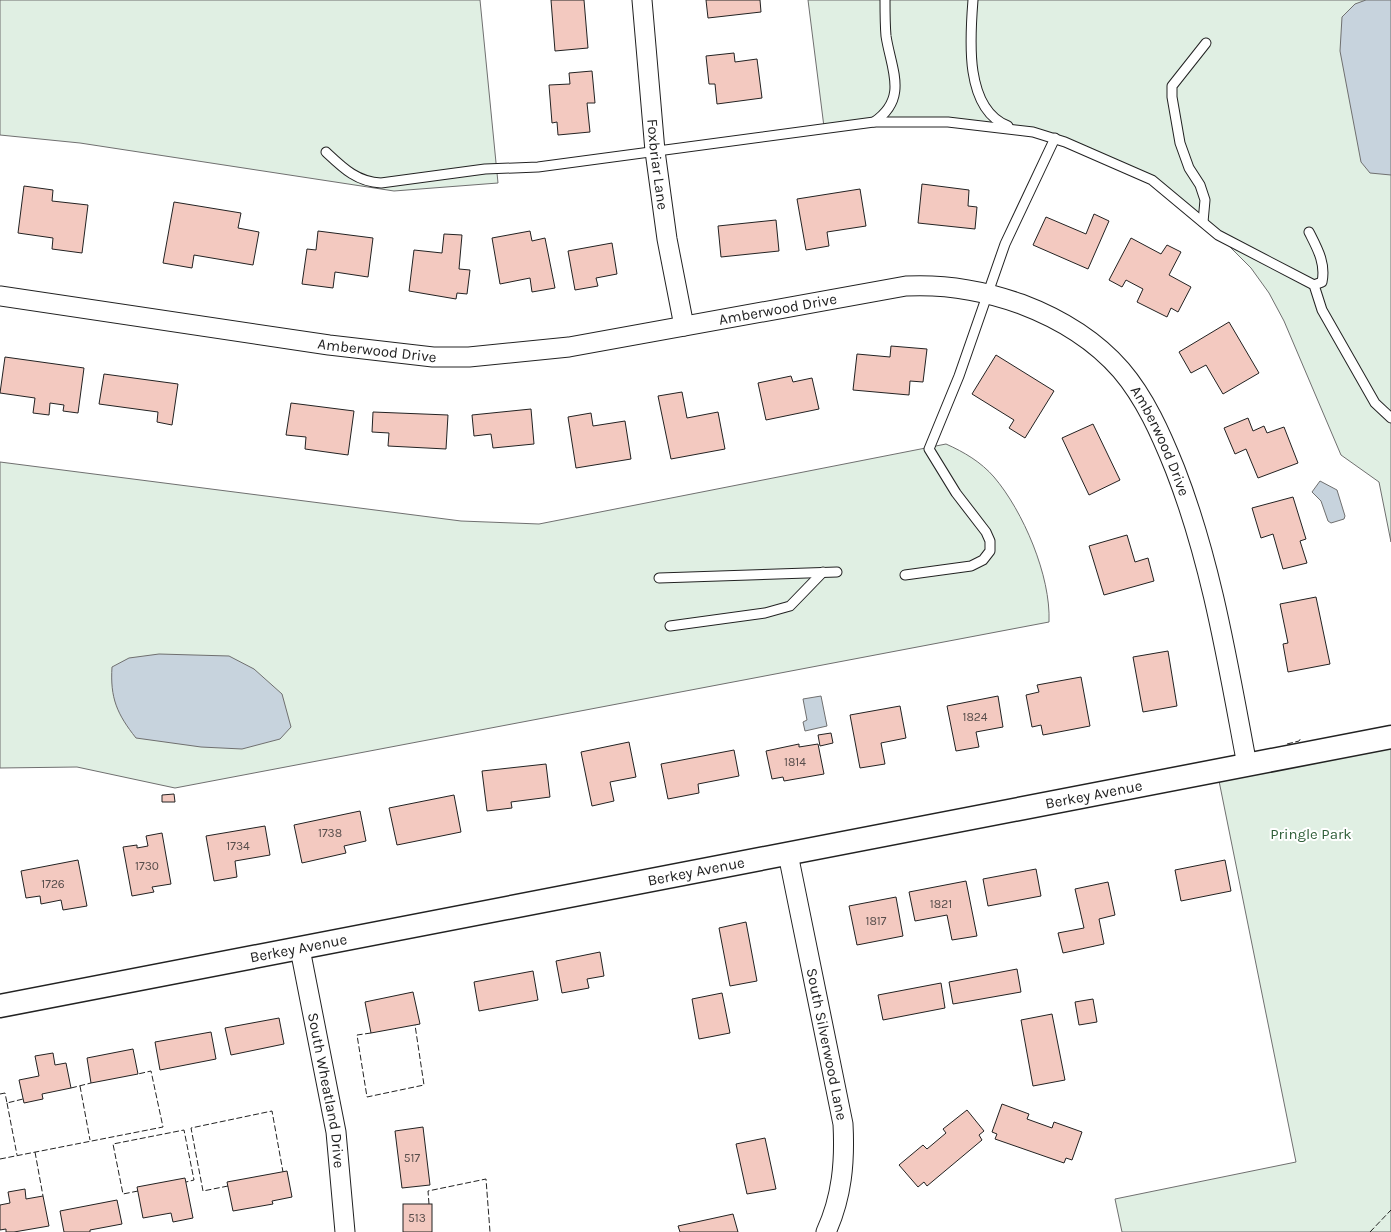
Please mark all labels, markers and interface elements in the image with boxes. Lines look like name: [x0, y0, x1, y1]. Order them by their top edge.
street label: Foxbriar Lane: [643, 118, 672, 211]
street label: Amberwood Drive: [717, 290, 838, 329]
street label: Amberwood Drive: [316, 334, 437, 366]
street label: Amberwood Drive: [1127, 382, 1193, 498]
house number: 1824: [963, 710, 988, 724]
house number: 1814: [784, 755, 806, 769]
street label: Berkey Avenue: [1044, 776, 1144, 813]
park label: Pringle Park: [1270, 825, 1352, 843]
house number: 1738: [318, 826, 342, 840]
house number: 1734: [226, 839, 250, 853]
street label: Berkey Avenue: [646, 853, 746, 890]
house number: 1730: [135, 859, 159, 873]
house number: 1726: [41, 877, 65, 891]
house number: 1821: [930, 897, 952, 911]
house number: 1817: [866, 914, 887, 928]
street label: Berkey Avenue: [248, 930, 349, 966]
street label: South Silverwood Lane: [802, 966, 851, 1122]
street label: South Wheatland Drive: [304, 1011, 348, 1169]
house number: 517: [404, 1151, 421, 1165]
house number: 513: [408, 1211, 426, 1225]

